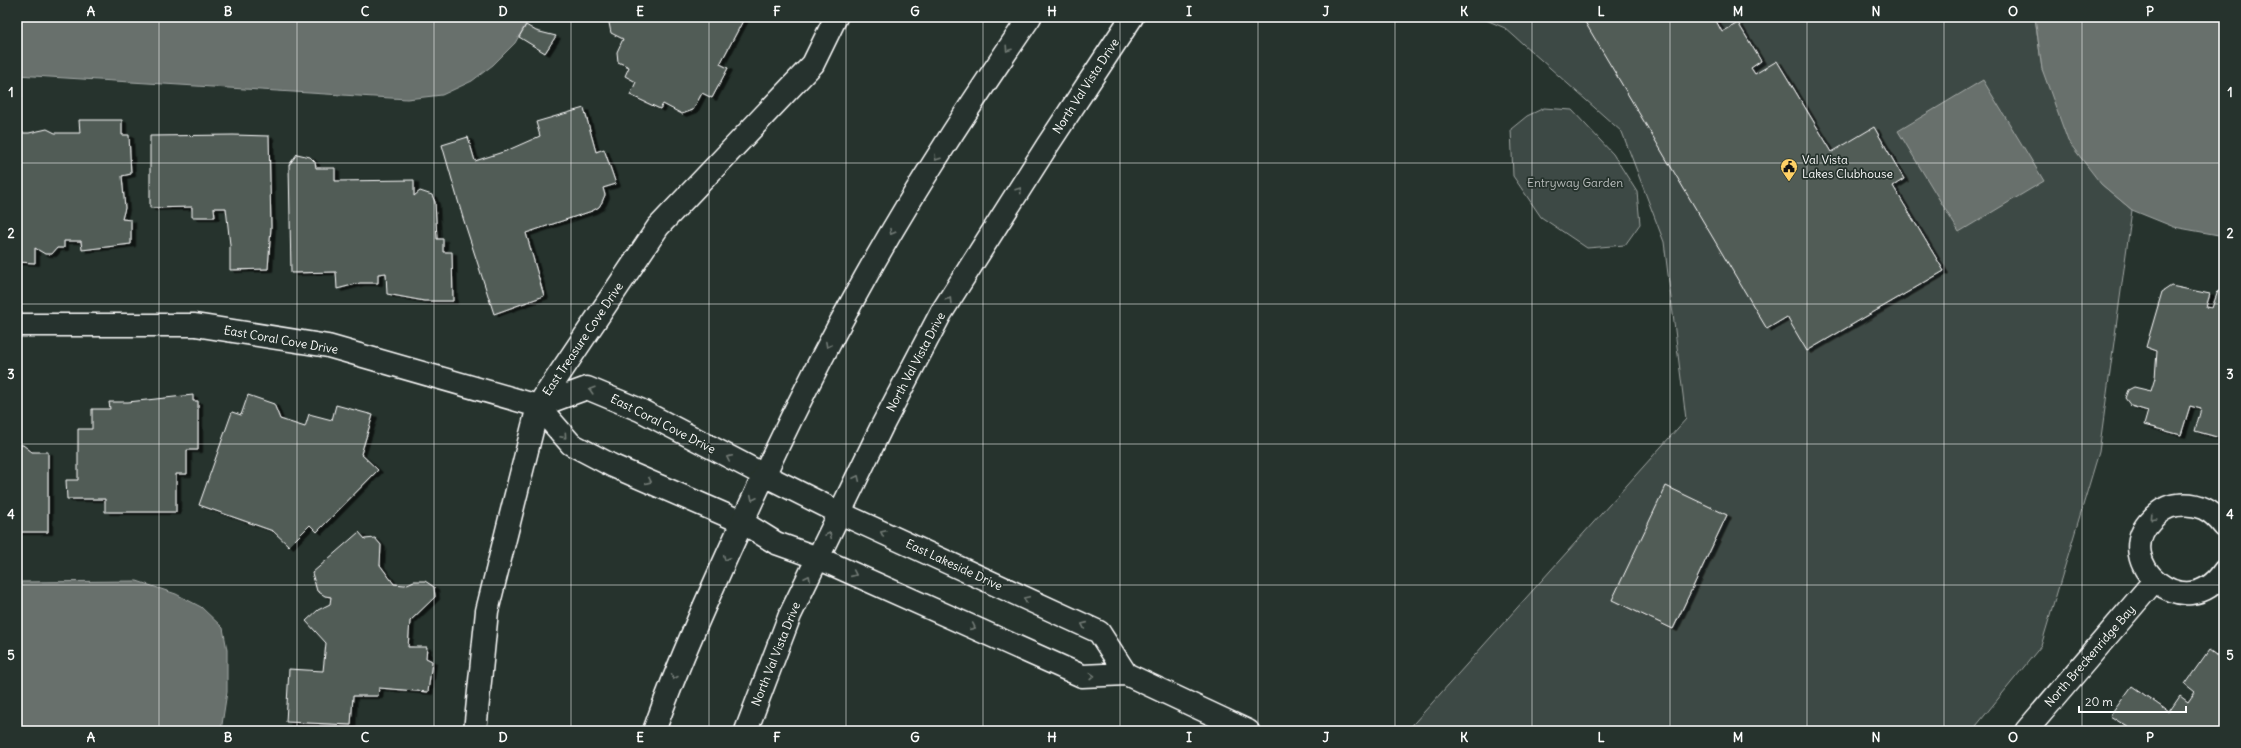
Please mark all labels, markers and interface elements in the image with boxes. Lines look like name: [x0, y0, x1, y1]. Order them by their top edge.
text: A: [87, 3, 96, 20]
text: B: [224, 3, 233, 20]
text: C: [361, 3, 370, 20]
text: D: [498, 3, 508, 20]
text: E: [636, 3, 644, 20]
text: F: [773, 3, 781, 20]
text: G: [910, 3, 920, 20]
text: H: [1047, 3, 1057, 20]
text: I: [1186, 3, 1192, 20]
text: J: [1323, 3, 1330, 20]
text: K: [1460, 3, 1469, 20]
text: L: [1597, 3, 1605, 20]
text: M: [1733, 3, 1743, 20]
text: N: [1872, 3, 1880, 20]
text: O: [2008, 3, 2018, 20]
text: P: [2146, 3, 2154, 20]
street label: North Val Vista Drive: [1049, 35, 1122, 136]
one-way arrow: [1006, 45, 1013, 52]
text: 1: [8, 84, 14, 101]
text: 1: [2227, 84, 2233, 101]
place label: Val Vista Lakes Clubhouse: [1802, 152, 1893, 181]
one-way arrow: [934, 154, 942, 161]
public building icon: Val Vista Lakes Clubhouse: [1779, 157, 1799, 182]
park label: Entryway Garden: [1527, 175, 1623, 190]
one-way arrow: [1014, 187, 1022, 194]
text: 2: [7, 225, 15, 242]
text: 2: [2226, 225, 2234, 242]
one-way arrow: [889, 228, 897, 235]
street label: East Treasure Cove Drive: [539, 279, 626, 398]
one-way arrow: [945, 297, 952, 304]
street label: North Val Vista Drive: [883, 309, 948, 414]
street label: East Coral Cove Drive: [223, 322, 339, 357]
one-way arrow: [826, 341, 833, 348]
text: 3: [7, 366, 15, 383]
text: 3: [2226, 366, 2234, 383]
one-way arrow: [588, 386, 595, 395]
street label: East Coral Cove Drive: [608, 391, 718, 457]
one-way arrow: [559, 431, 566, 438]
one-way arrow: [726, 455, 734, 462]
one-way arrow: [852, 474, 860, 482]
one-way arrow: [645, 477, 652, 485]
one-way arrow: [750, 494, 758, 502]
text: 4: [7, 506, 15, 523]
text: 4: [2226, 506, 2234, 523]
one-way arrow: [2150, 513, 2158, 521]
one-way arrow: [880, 530, 887, 538]
one-way arrow: [824, 532, 832, 540]
street label: East Lakeside Drive: [904, 536, 1005, 593]
one-way arrow: [723, 553, 731, 561]
one-way arrow: [850, 569, 857, 577]
one-way arrow: [803, 575, 811, 583]
one-way arrow: [1023, 596, 1031, 604]
street label: North Val Vista Drive: [748, 600, 803, 708]
street label: North Breckenridge Bay: [2041, 602, 2138, 710]
one-way arrow: [968, 622, 976, 630]
one-way arrow: [1080, 622, 1088, 630]
text: 5: [7, 647, 15, 664]
text: 5: [2226, 647, 2234, 664]
one-way arrow: [1089, 671, 1095, 680]
one-way arrow: [670, 673, 678, 680]
scale bar: [2079, 688, 2186, 714]
text: 20 m: [2085, 694, 2113, 709]
text: A: [87, 729, 96, 746]
text: B: [224, 729, 233, 746]
text: C: [361, 729, 370, 746]
text: D: [498, 729, 508, 746]
text: E: [636, 729, 644, 746]
text: F: [773, 729, 781, 746]
text: G: [910, 729, 920, 746]
text: H: [1047, 729, 1057, 746]
text: I: [1186, 729, 1192, 746]
text: J: [1323, 729, 1330, 746]
text: K: [1460, 729, 1469, 746]
text: L: [1597, 729, 1605, 746]
text: M: [1733, 729, 1743, 746]
text: N: [1872, 729, 1880, 746]
text: O: [2008, 729, 2018, 746]
text: P: [2146, 729, 2154, 746]

